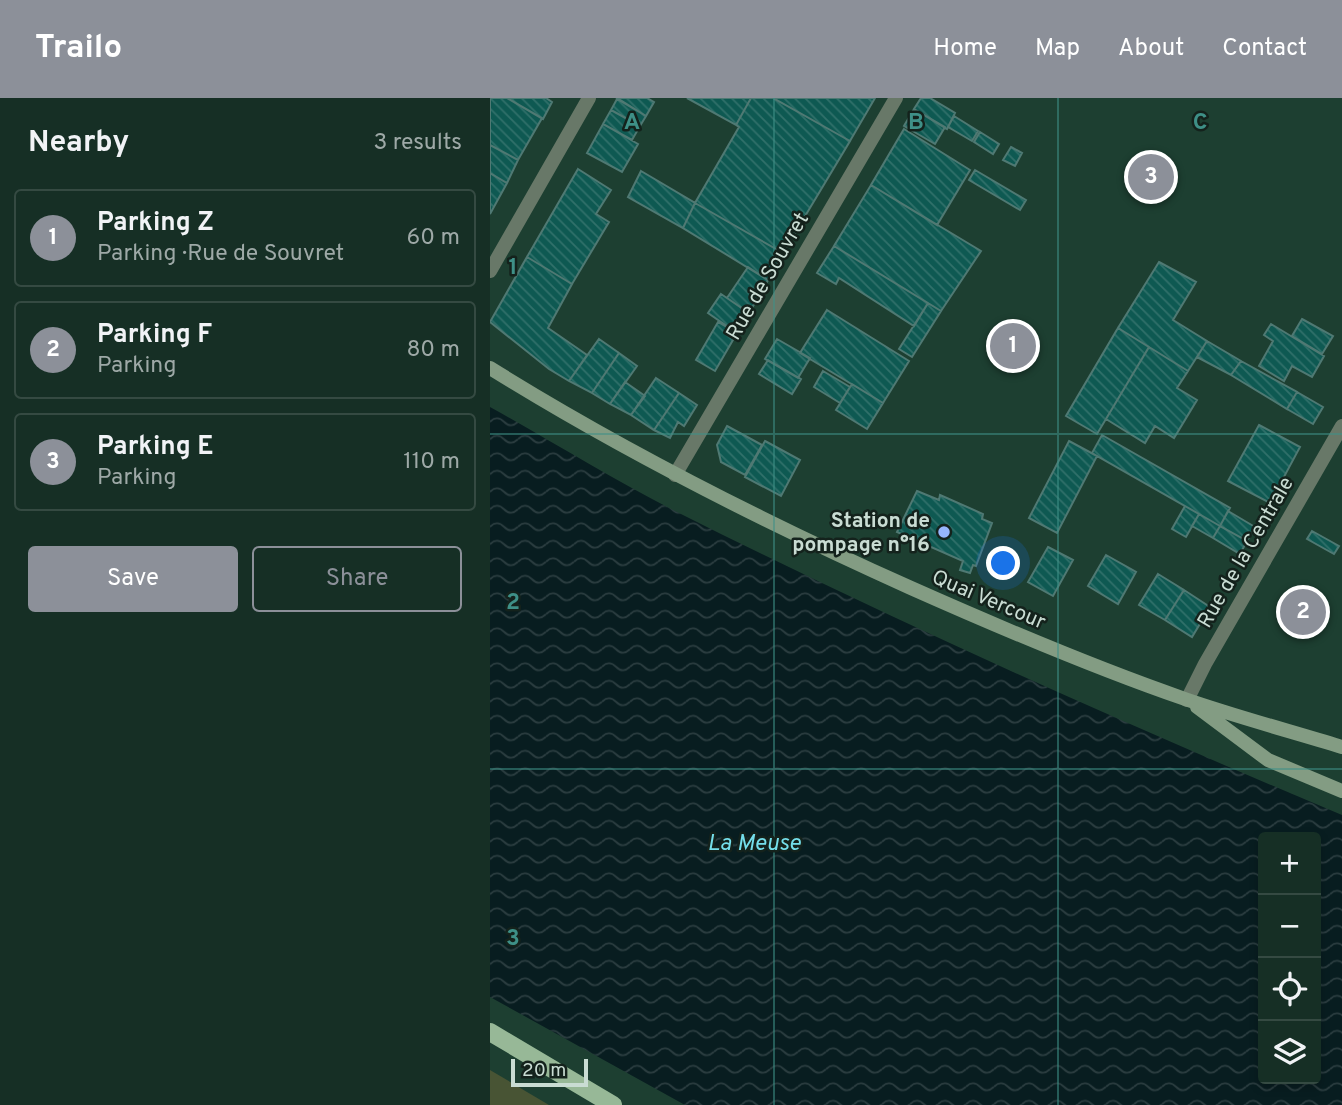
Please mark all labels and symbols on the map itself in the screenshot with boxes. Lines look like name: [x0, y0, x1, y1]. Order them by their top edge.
text: A: [624, 109, 640, 138]
text: B: [908, 109, 924, 138]
text: C: [1193, 109, 1207, 138]
pin: 3: [1128, 151, 1174, 203]
street label: Rue de Souvret: [721, 208, 816, 346]
text: 1: [508, 254, 518, 283]
pin: 1: [990, 320, 1036, 372]
street label: Rue de la Centrale: [1192, 472, 1301, 633]
place label: Station de pompage n°16: [792, 508, 930, 559]
marker: Station de pompage n°16: [936, 524, 952, 540]
your location: [986, 546, 1020, 580]
street label: Quai Vercour: [927, 564, 1049, 636]
pin: 2: [1280, 586, 1326, 638]
text: 2: [506, 589, 520, 618]
water label: La Meuse: [707, 830, 802, 859]
text: 3: [506, 925, 520, 954]
scale bar: [511, 1056, 588, 1088]

